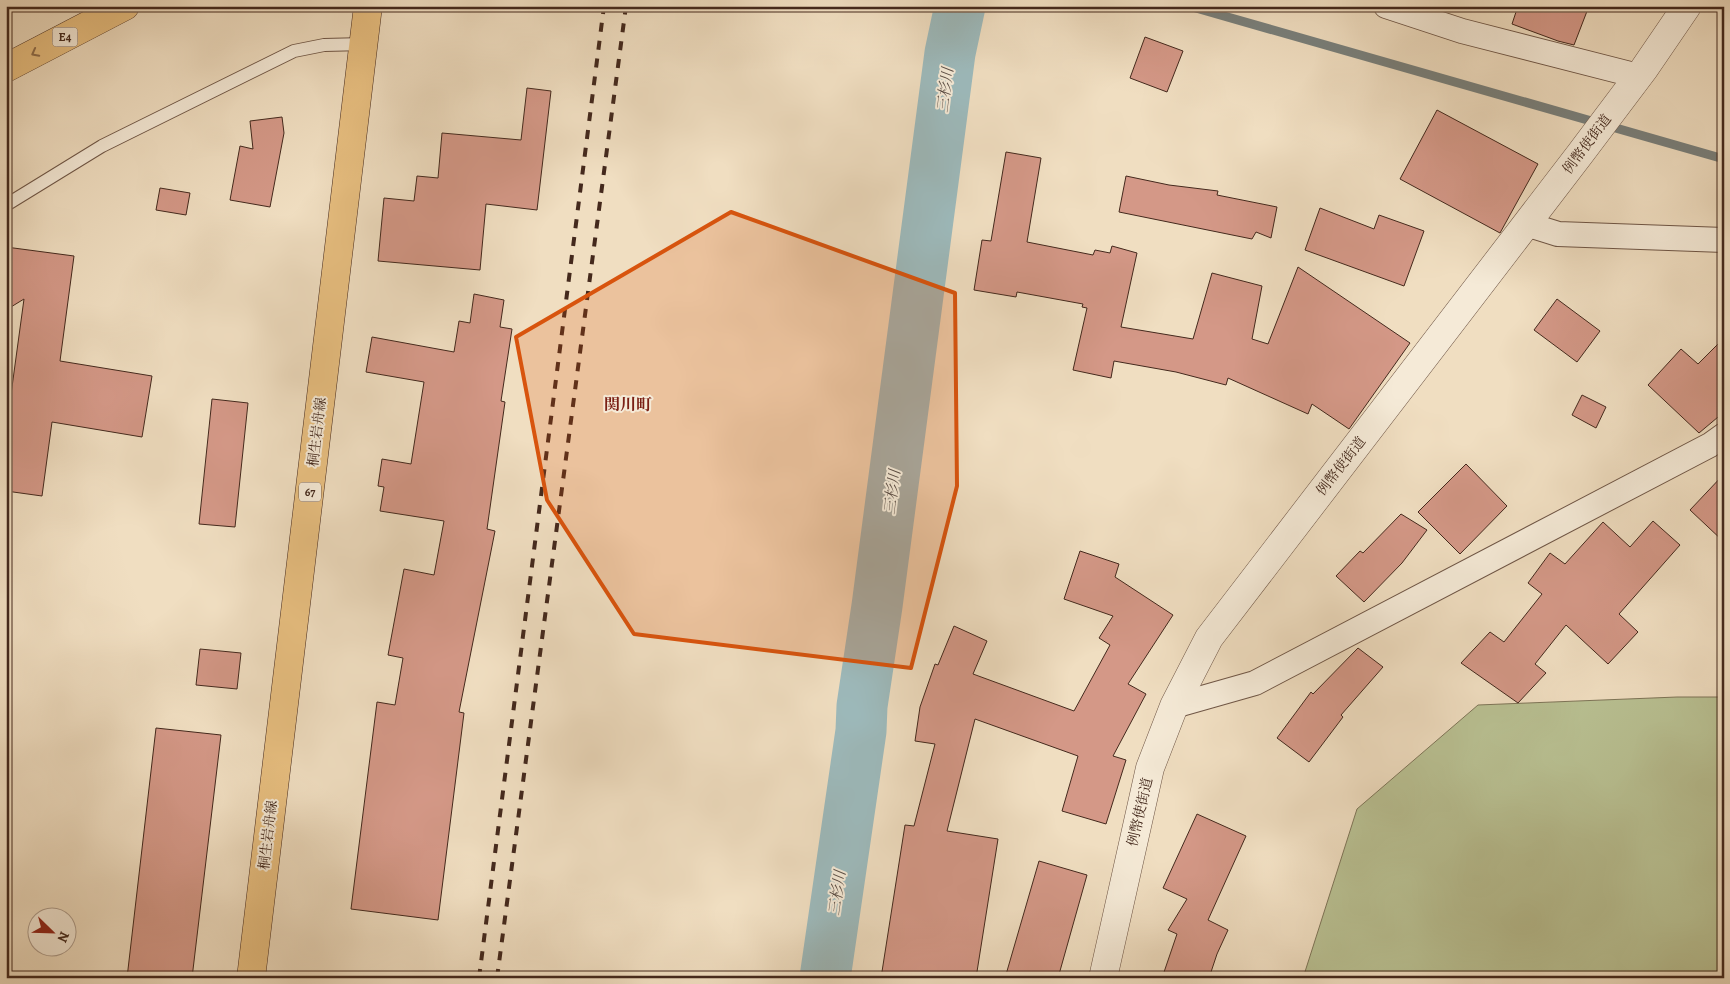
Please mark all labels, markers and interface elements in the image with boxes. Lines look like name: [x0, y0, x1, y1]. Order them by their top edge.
road number: E4: [52, 28, 78, 46]
one-way arrow: [32, 47, 41, 57]
water label: 三杉川: [932, 64, 958, 114]
street label: 例幣使街道: [1558, 110, 1616, 178]
district label: 関川町: [604, 394, 652, 416]
street label: 桐生岩舟線: [303, 396, 331, 468]
street label: 例幣使街道: [1312, 433, 1370, 499]
water label: 三杉川: [879, 466, 905, 516]
road number: 67: [299, 482, 321, 502]
street label: 例幣使街道: [1123, 776, 1157, 848]
street label: 桐生岩舟線: [254, 799, 282, 871]
water label: 三杉川: [824, 867, 850, 917]
north arrow: [28, 906, 78, 956]
text: N: [53, 928, 74, 945]

